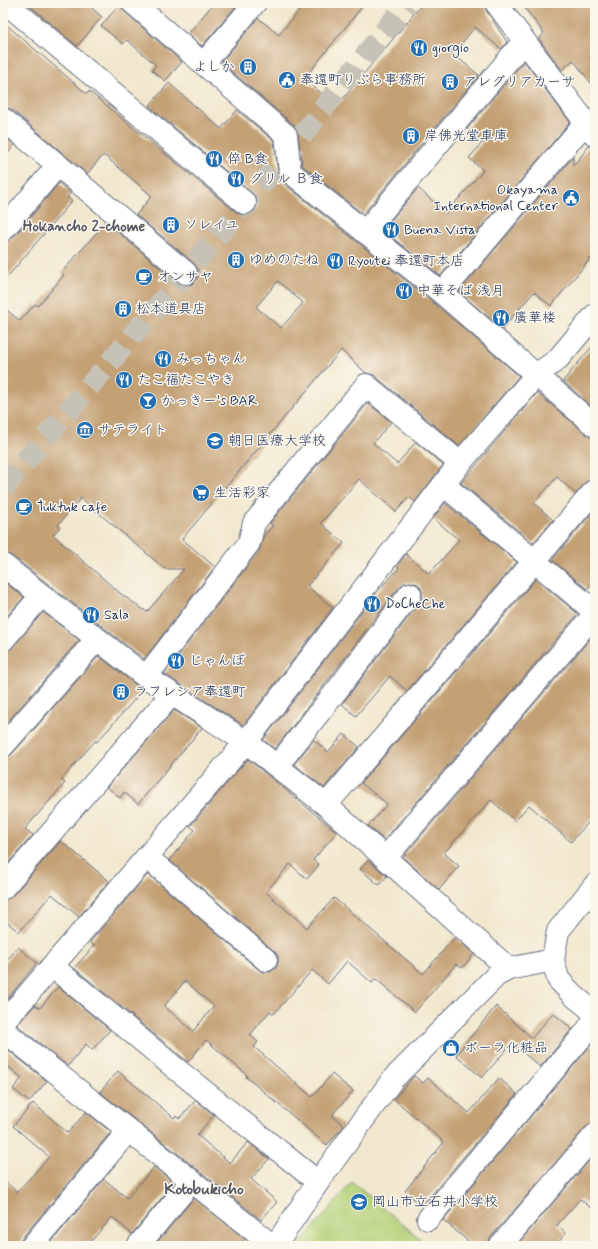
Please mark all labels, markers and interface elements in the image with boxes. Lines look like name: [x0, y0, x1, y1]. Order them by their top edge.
restaurant icon: giorgio: [409, 38, 429, 58]
place label: giorgio: [432, 39, 469, 58]
building icon: よしか: [238, 57, 258, 77]
place label: よしか: [193, 58, 235, 76]
public building icon: 奉還町りぶら事務所: [277, 70, 297, 90]
place label: 奉還町りぶら事務所: [300, 71, 426, 89]
building icon: アレグリアカーサ: [440, 72, 460, 92]
place label: アレグリアカーサ: [463, 73, 576, 91]
building icon: 岸佛光堂車庫: [401, 126, 421, 146]
place label: 岸佛光堂車庫: [424, 127, 508, 145]
restaurant icon: 倅 B食: [204, 149, 224, 169]
place label: 倅 B食: [227, 150, 268, 168]
restaurant icon: グリル Ｂ食: [226, 169, 246, 189]
place label: グリル Ｂ食: [249, 170, 323, 188]
place label: Okayama International Center: [434, 181, 558, 215]
public building icon: Okayama International Center: [561, 188, 581, 208]
building icon: ソレイユ: [161, 215, 181, 235]
place label: ソレイユ: [184, 216, 239, 234]
district label: Hokancho 2-chome: [23, 217, 146, 237]
restaurant icon: Buena Vista: [381, 220, 401, 240]
place label: Buena Vista: [404, 221, 476, 239]
building icon: ゆめのたね: [226, 250, 246, 270]
place label: ゆめのたね: [249, 251, 319, 269]
restaurant icon: Ryoutei 奉還町本店: [325, 251, 345, 271]
place label: Ryoutei 奉還町本店: [348, 252, 464, 270]
cafe icon: オンサヤ: [134, 267, 154, 287]
place label: オンサヤ: [157, 268, 213, 286]
restaurant icon: 中華そば 浅月: [394, 281, 414, 301]
place label: 中華そば 浅月: [417, 282, 505, 300]
building icon: 松本道具店: [113, 299, 133, 319]
place label: 松本道具店: [136, 300, 206, 318]
restaurant icon: 廣華楼: [491, 308, 511, 328]
place label: 廣華楼: [514, 309, 556, 327]
restaurant icon: みっちゃん: [153, 349, 173, 369]
place label: みっちゃん: [176, 350, 246, 368]
restaurant icon: たこ福たこやき: [114, 370, 134, 390]
place label: たこ福たこやき: [137, 371, 235, 389]
bar icon: かっきー's BAR: [138, 391, 158, 411]
place label: かっきー's BAR: [161, 392, 258, 410]
museum icon: サテライト: [75, 420, 95, 440]
place label: サテライト: [98, 421, 167, 439]
school or university icon: 朝日医療大学校: [205, 431, 225, 451]
place label: 朝日医療大学校: [228, 432, 326, 450]
supermarket icon: 生活彩家: [191, 483, 211, 503]
place label: 生活彩家: [214, 484, 270, 502]
cafe icon: Tuktuk cafe: [14, 497, 34, 517]
place label: Tuktuk cafe: [37, 498, 107, 516]
restaurant icon: DoCheChe: [362, 594, 382, 614]
place label: DoCheChe: [385, 595, 446, 613]
restaurant icon: Sala: [81, 605, 101, 625]
place label: Sala: [104, 606, 129, 624]
restaurant icon: じゃんぼ: [166, 651, 186, 671]
place label: じゃんぼ: [189, 652, 245, 670]
building icon: ラフレシア奉還町: [111, 682, 131, 702]
place label: ラフレシア奉還町: [134, 683, 246, 701]
shop icon: ポーラ化粧品: [441, 1038, 461, 1058]
place label: ポーラ化粧品: [464, 1039, 548, 1057]
district label: Kotobukicho: [164, 1179, 244, 1200]
school or university icon: 岡山市立石井小学校: [349, 1192, 369, 1212]
place label: 岡山市立石井小学校: [372, 1193, 498, 1211]

